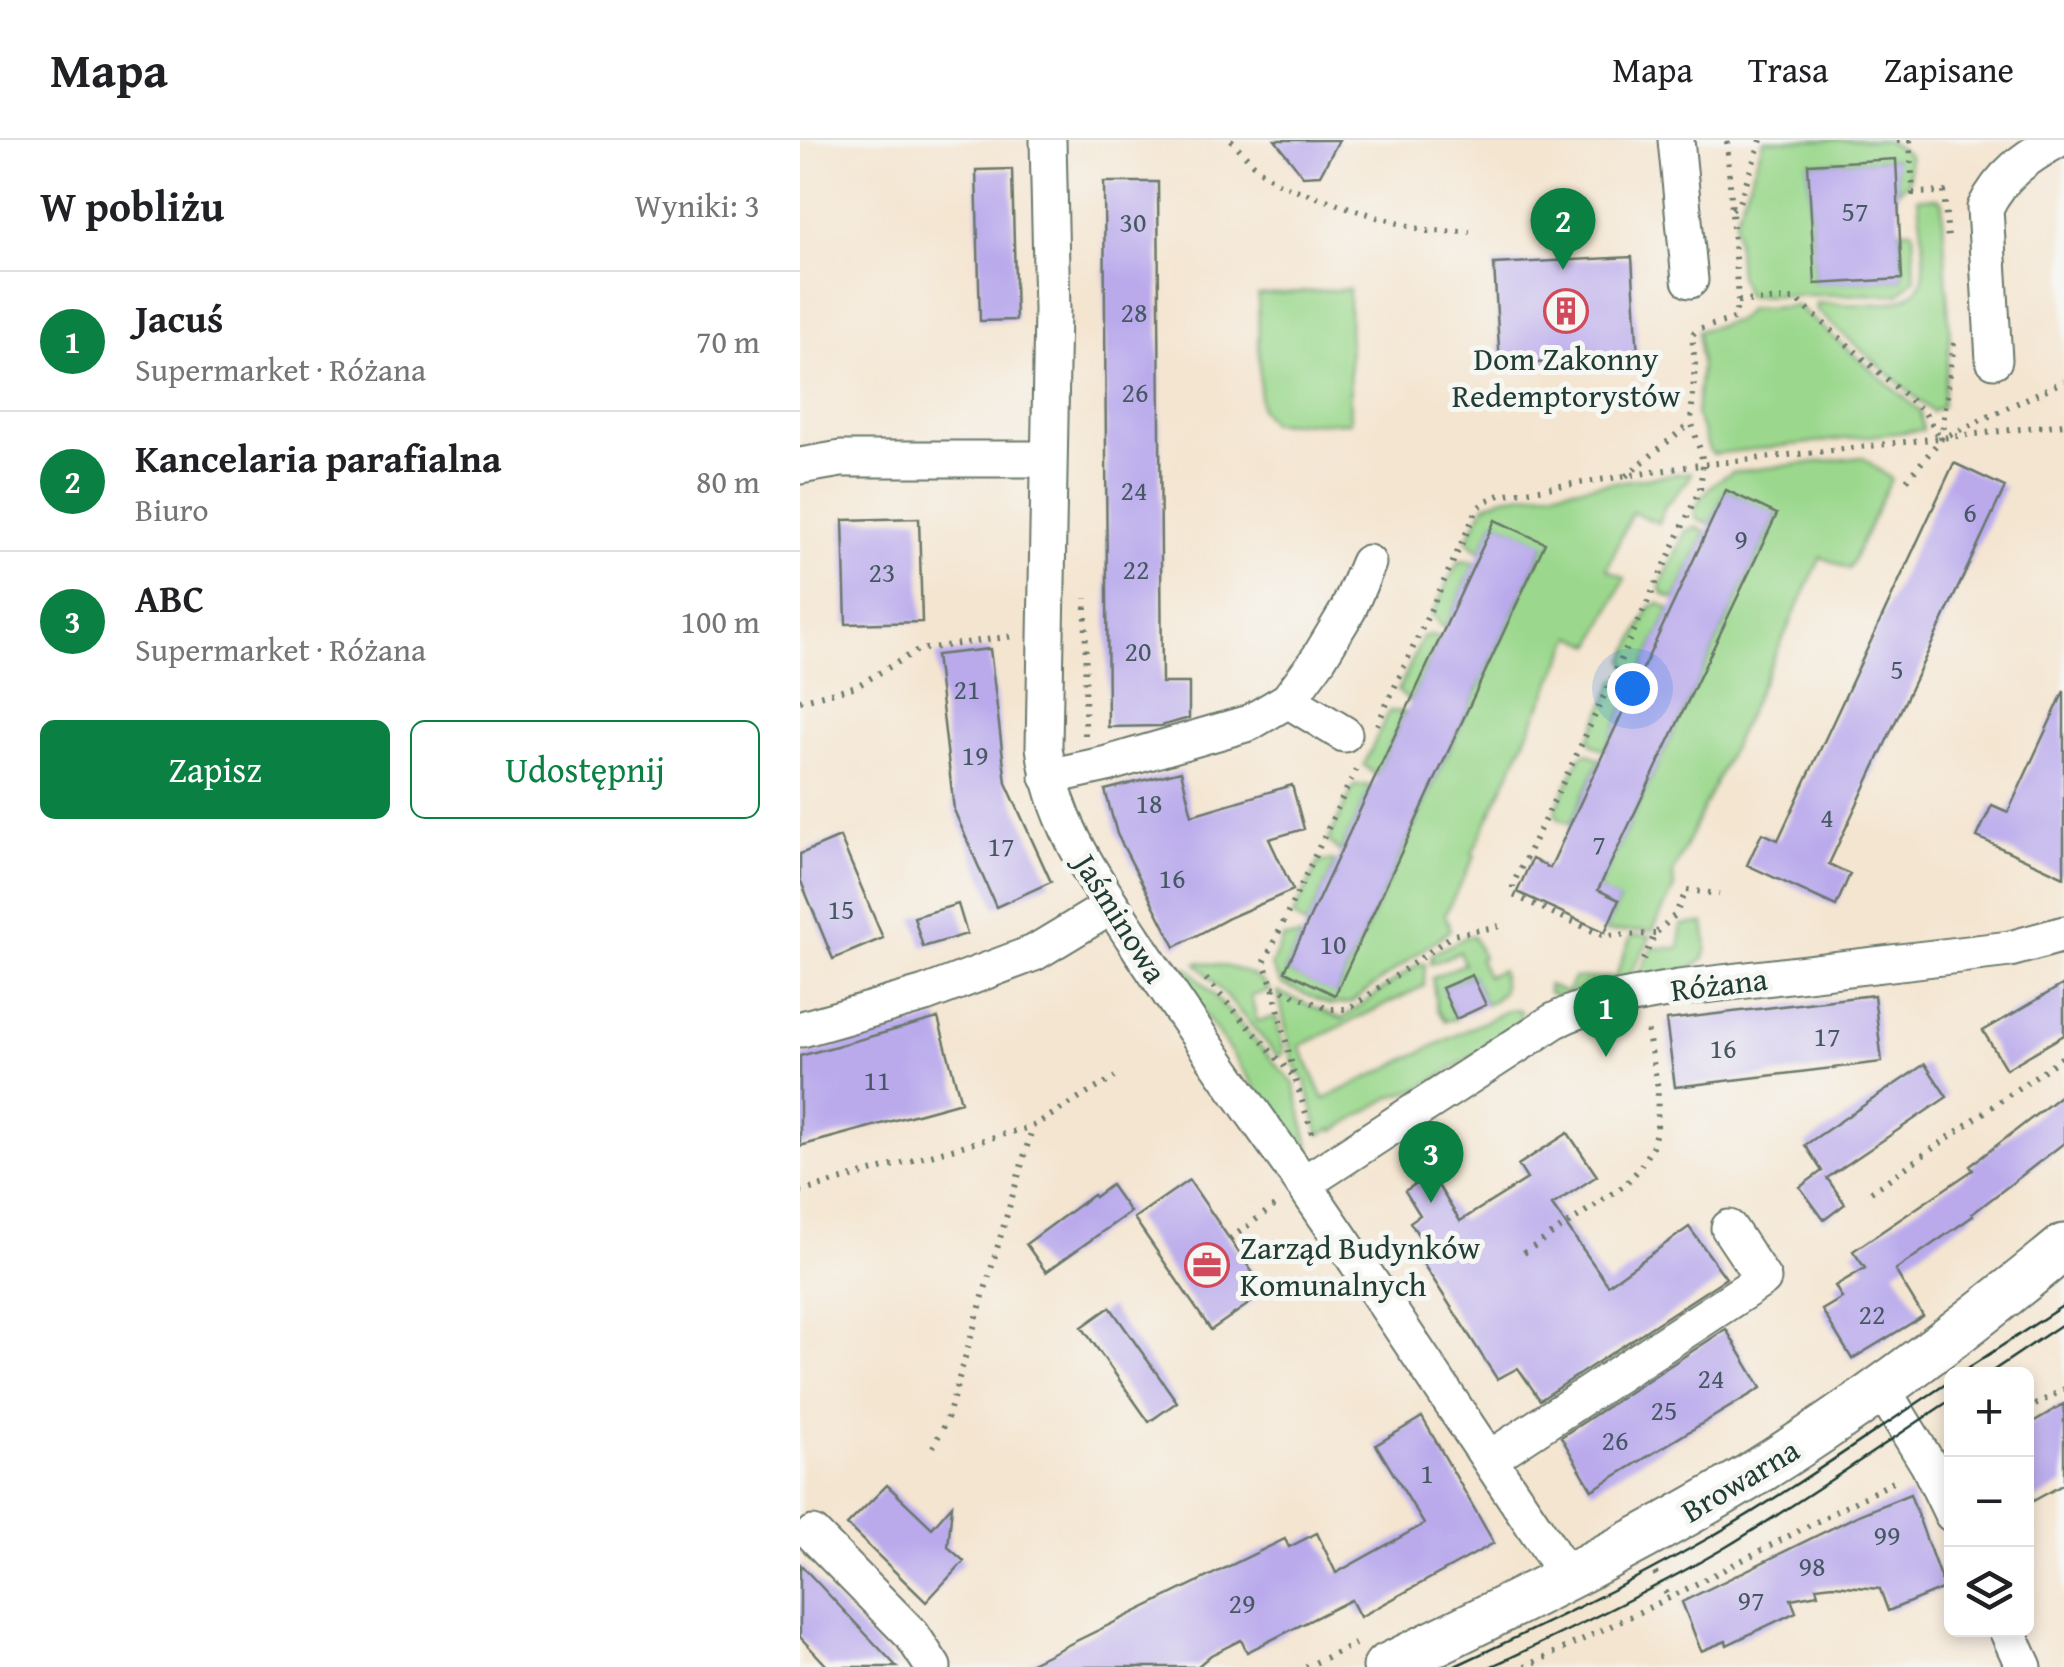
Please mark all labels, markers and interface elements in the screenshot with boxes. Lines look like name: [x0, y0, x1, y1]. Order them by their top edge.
text: Mapa: [50, 34, 168, 105]
text: Mapa: [1612, 44, 1693, 95]
text: Trasa: [1748, 44, 1829, 95]
text: Zapisane: [1884, 44, 2014, 95]
text: W pobliżu: [40, 175, 224, 236]
text: Wyniki: 3: [634, 182, 760, 229]
pin: 2: [1530, 188, 1596, 270]
house number: 57: [1842, 190, 1868, 231]
house number: 30: [1120, 201, 1146, 242]
building icon: Dom Zakonny Redemptorystów: [1543, 288, 1589, 334]
text: Jacuś: [135, 290, 223, 346]
house number: 28: [1121, 291, 1147, 332]
text: 1: [64, 318, 81, 365]
text: 70 m: [696, 318, 760, 365]
place label: Dom Zakonny Redemptorystów: [1452, 335, 1681, 419]
text: Supermarket · Różana: [135, 346, 426, 393]
house number: 26: [1122, 371, 1148, 412]
text: Kancelaria parafialna: [135, 430, 501, 486]
text: 2: [64, 458, 81, 505]
text: 80 m: [696, 458, 760, 505]
house number: 24: [1121, 469, 1147, 510]
text: Biuro: [135, 486, 208, 533]
house number: 6: [1963, 491, 1977, 532]
house number: 9: [1734, 518, 1748, 559]
house number: 22: [1123, 548, 1149, 589]
house number: 23: [869, 551, 895, 592]
text: ABC: [135, 570, 204, 626]
text: 3: [64, 598, 81, 645]
text: 100 m: [681, 598, 760, 645]
text: Supermarket · Różana: [135, 626, 426, 673]
house number: 20: [1125, 630, 1151, 671]
house number: 5: [1890, 648, 1904, 689]
your location: [1607, 663, 1658, 714]
house number: 21: [954, 668, 980, 709]
button: Zapisz: [40, 720, 390, 819]
button: Udostępnij: [410, 720, 760, 819]
house number: 19: [962, 734, 988, 775]
house number: 18: [1136, 782, 1162, 823]
house number: 4: [1820, 796, 1834, 837]
house number: 7: [1592, 823, 1606, 864]
house number: 17: [988, 825, 1014, 866]
street label: Jaśminowa: [1061, 841, 1179, 992]
house number: 16: [1159, 857, 1185, 898]
house number: 15: [828, 888, 854, 929]
house number: 10: [1320, 923, 1346, 964]
street label: Różana: [1668, 955, 1770, 1013]
pin: 1: [1574, 974, 1638, 1057]
house number: 17: [1814, 1015, 1840, 1056]
house number: 16: [1710, 1027, 1736, 1068]
house number: 11: [864, 1059, 890, 1100]
pin: 3: [1398, 1120, 1464, 1203]
place label: Zarząd Budynków Komunalnych: [1240, 1224, 1481, 1308]
office icon: Zarząd Budynków Komunalnych: [1184, 1242, 1230, 1288]
house number: 22: [1859, 1293, 1885, 1334]
house number: 24: [1698, 1357, 1724, 1398]
map controls: [1944, 1367, 2034, 1637]
button: +: [1944, 1367, 2034, 1457]
house number: 25: [1651, 1389, 1677, 1430]
house number: 26: [1602, 1419, 1628, 1460]
street label: Browarna: [1672, 1426, 1808, 1534]
house number: 1: [1420, 1452, 1434, 1493]
button: −: [1944, 1457, 2034, 1547]
house number: 99: [1874, 1514, 1900, 1555]
house number: 98: [1799, 1545, 1825, 1586]
button: layers: [1944, 1547, 2034, 1637]
house number: 97: [1738, 1579, 1764, 1620]
house number: 29: [1229, 1582, 1255, 1623]

